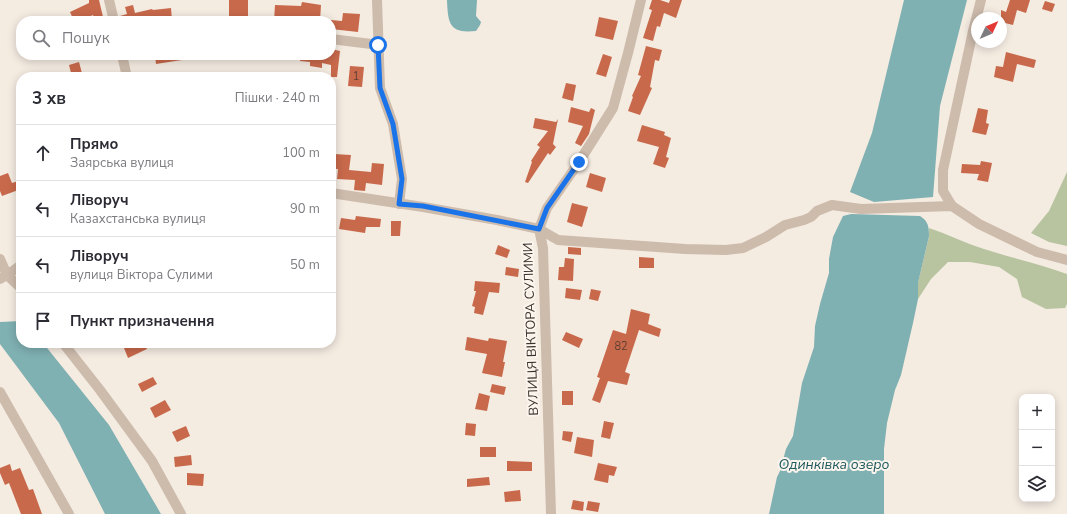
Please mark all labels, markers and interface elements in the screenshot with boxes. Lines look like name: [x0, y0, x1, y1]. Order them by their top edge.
north arrow: [971, 12, 1007, 48]
search box: [16, 16, 336, 60]
icon: search: [30, 27, 52, 49]
text: Пошук: [62, 28, 110, 48]
route start: [369, 36, 387, 54]
house number: 1: [353, 69, 359, 84]
text: 3 хв: [32, 87, 66, 110]
text: Пішки · 240 m: [235, 89, 320, 107]
text: Прямо: [70, 134, 118, 154]
icon: ahead: [32, 142, 54, 164]
text: 100 m: [282, 144, 320, 162]
route end: [570, 153, 588, 171]
text: Заярська вулиця: [70, 154, 174, 172]
text: Ліворуч: [70, 190, 129, 210]
icon: left: [32, 198, 54, 220]
text: 90 m: [290, 200, 320, 218]
text: Казахстанська вулиця: [70, 210, 206, 228]
street label: ВУЛИЦЯ ВІКТОРА СУЛИМИ: [519, 242, 543, 416]
text: Ліворуч: [70, 246, 129, 266]
icon: left: [32, 254, 54, 276]
text: 50 m: [290, 256, 320, 274]
text: вулиця Віктора Сулими: [70, 266, 213, 284]
icon: arrive: [32, 310, 54, 332]
text: Пункт призначення: [70, 311, 215, 331]
house number: 82: [614, 339, 628, 354]
map controls: [1019, 394, 1055, 502]
button: +: [1019, 394, 1055, 430]
button: −: [1019, 430, 1055, 466]
water label: Одинківка озеро: [779, 455, 890, 474]
button: layers: [1019, 466, 1055, 502]

